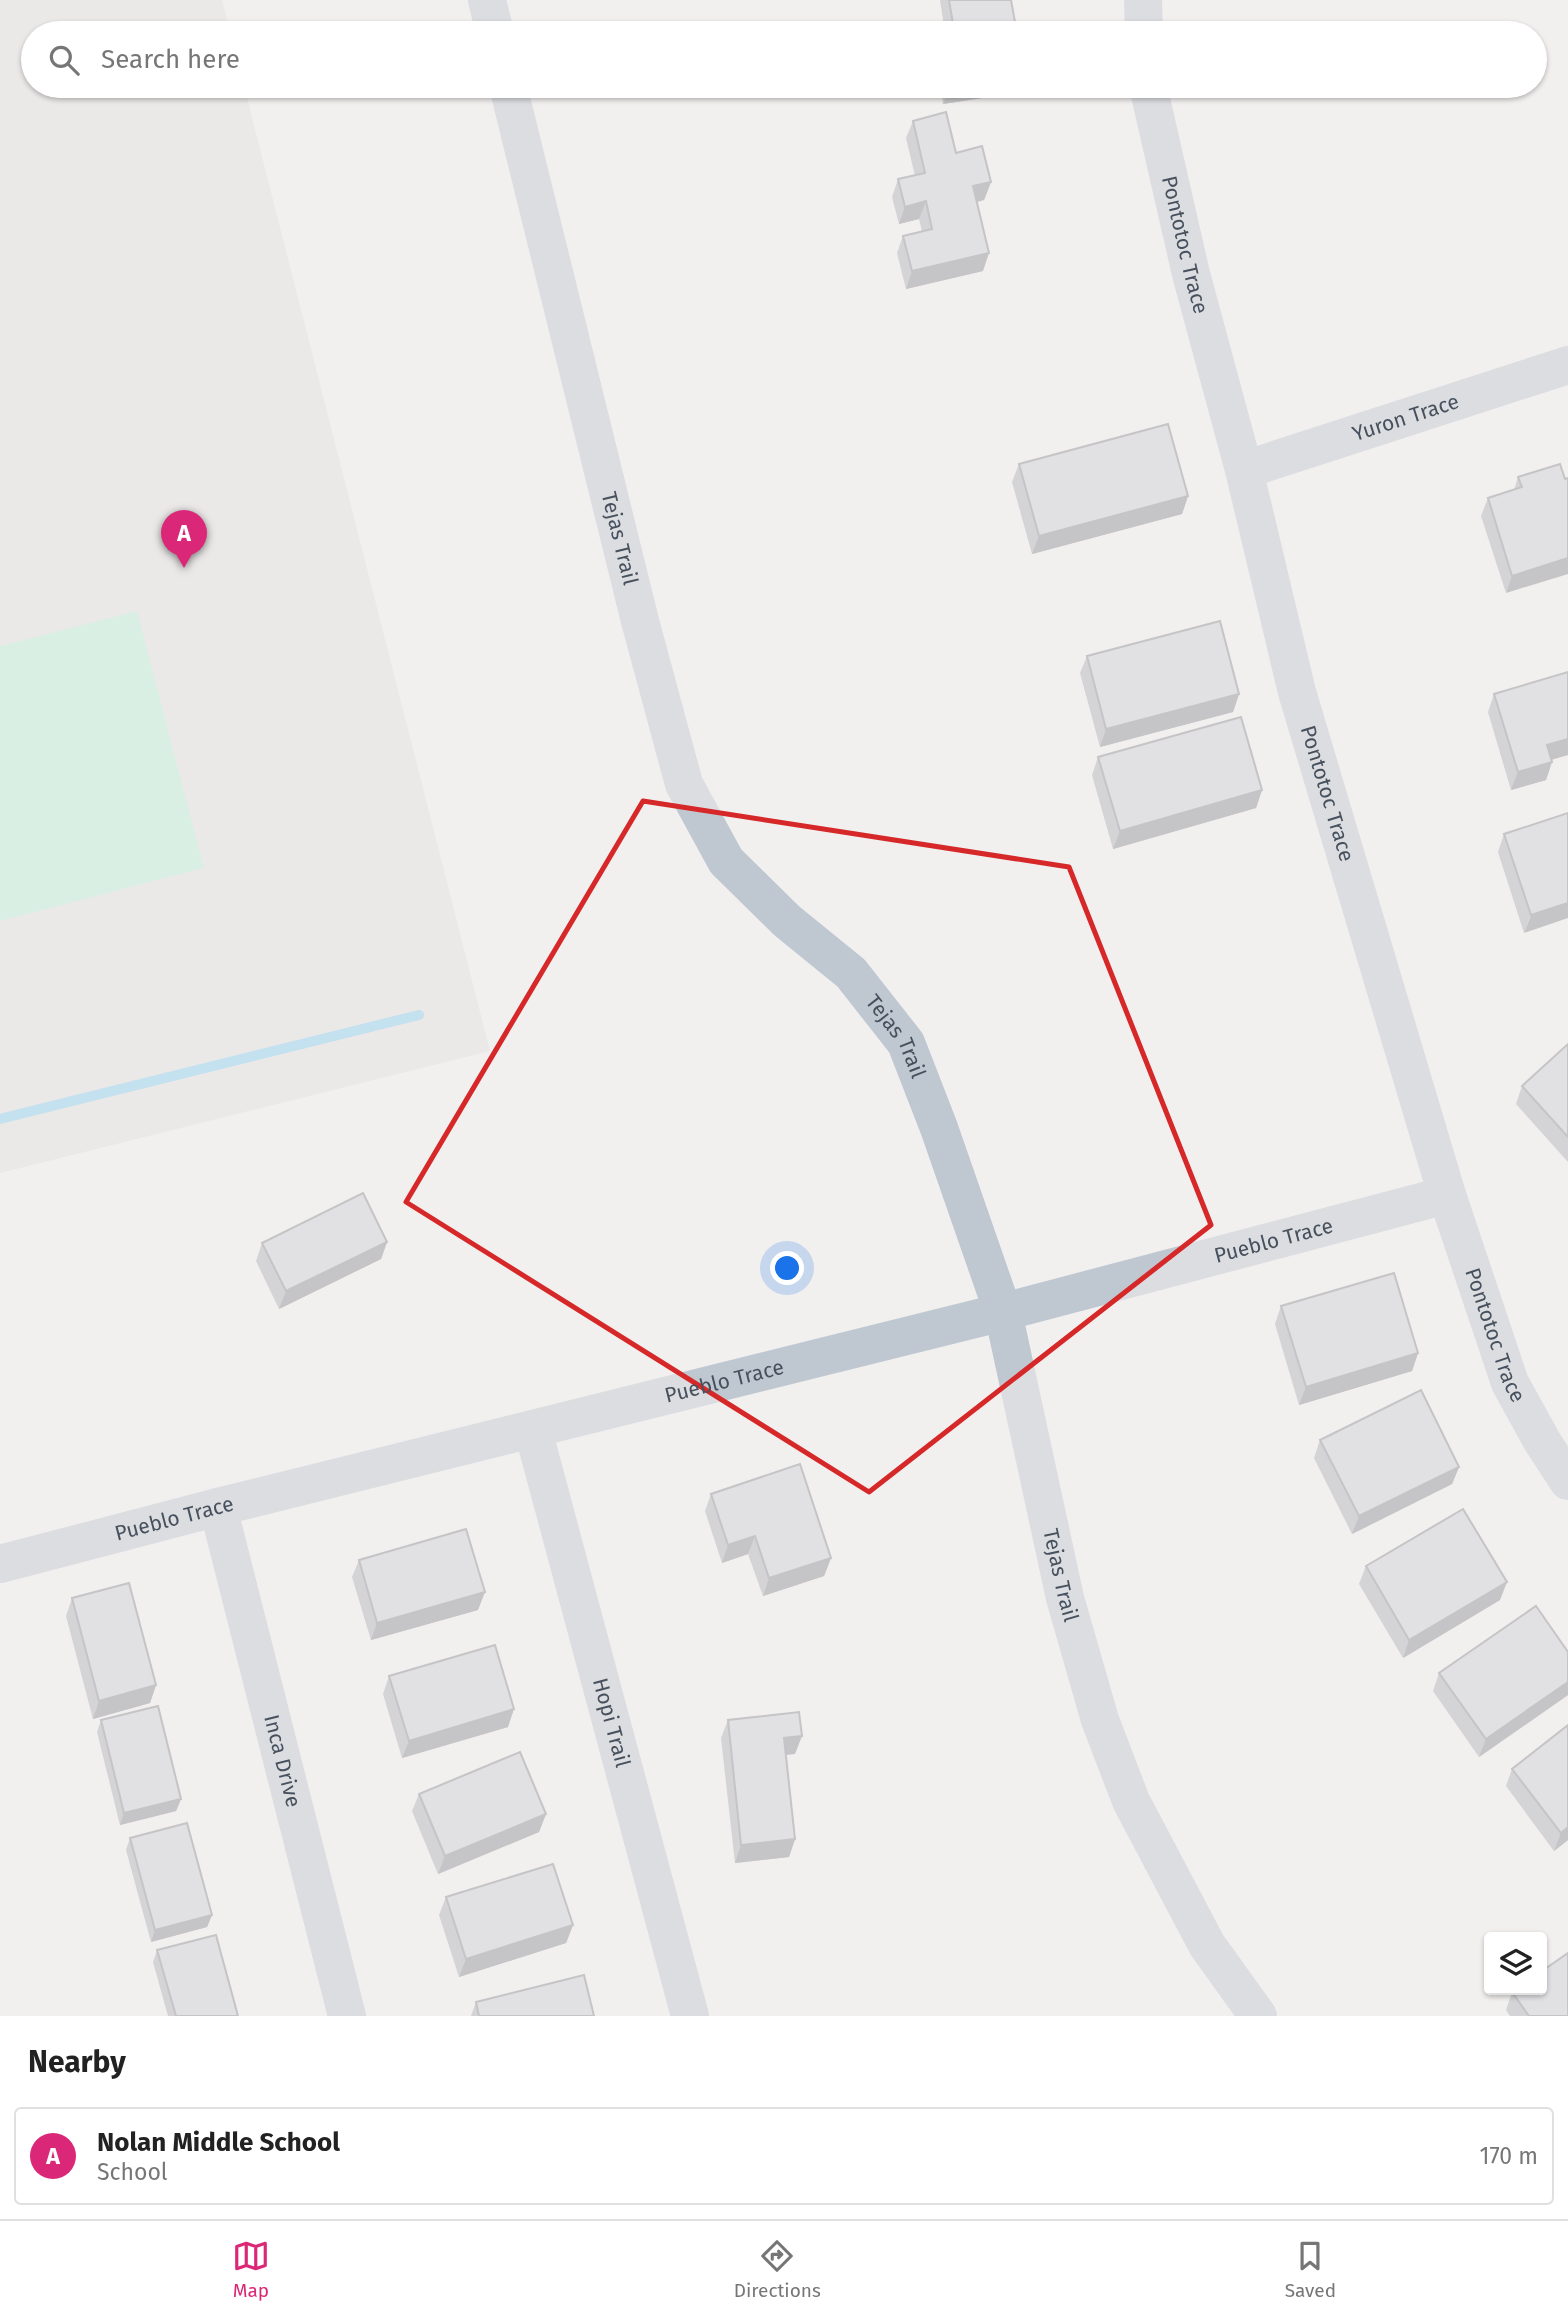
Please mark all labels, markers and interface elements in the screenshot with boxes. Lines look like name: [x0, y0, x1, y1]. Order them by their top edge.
search box: [21, 21, 1547, 98]
icon: search: [45, 41, 83, 79]
text: Search here: [101, 44, 240, 75]
street label: Pontotoc Trace: [1156, 173, 1214, 317]
street label: Yuron Trace: [1349, 388, 1462, 447]
street label: Tejas Trail: [596, 489, 644, 588]
pin: A: [161, 510, 207, 568]
street label: Pontotoc Trace: [1295, 722, 1360, 865]
street label: Tejas Trail: [860, 989, 931, 1082]
street label: Pueblo Trace: [1211, 1213, 1336, 1269]
your location: [770, 1251, 804, 1285]
street label: Pontotoc Trace: [1459, 1264, 1531, 1407]
street label: Pueblo Trace: [662, 1354, 787, 1409]
street label: Pueblo Trace: [112, 1491, 236, 1546]
street label: Tejas Trail: [1037, 1526, 1084, 1625]
street label: Hopi Trail: [587, 1675, 636, 1770]
street label: Inca Drive: [258, 1712, 307, 1810]
map controls: [1484, 1932, 1547, 1995]
button: layers: [1484, 1932, 1547, 1995]
text: Nearby: [28, 2044, 126, 2080]
text: Nolan Middle School: [97, 2127, 340, 2158]
text: A: [46, 2142, 60, 2170]
text: 170 m: [1479, 2142, 1538, 2170]
text: School: [97, 2158, 168, 2186]
tab: Map: [232, 2237, 270, 2302]
tab: Directions: [734, 2237, 821, 2302]
tab: Saved: [1285, 2237, 1336, 2302]

